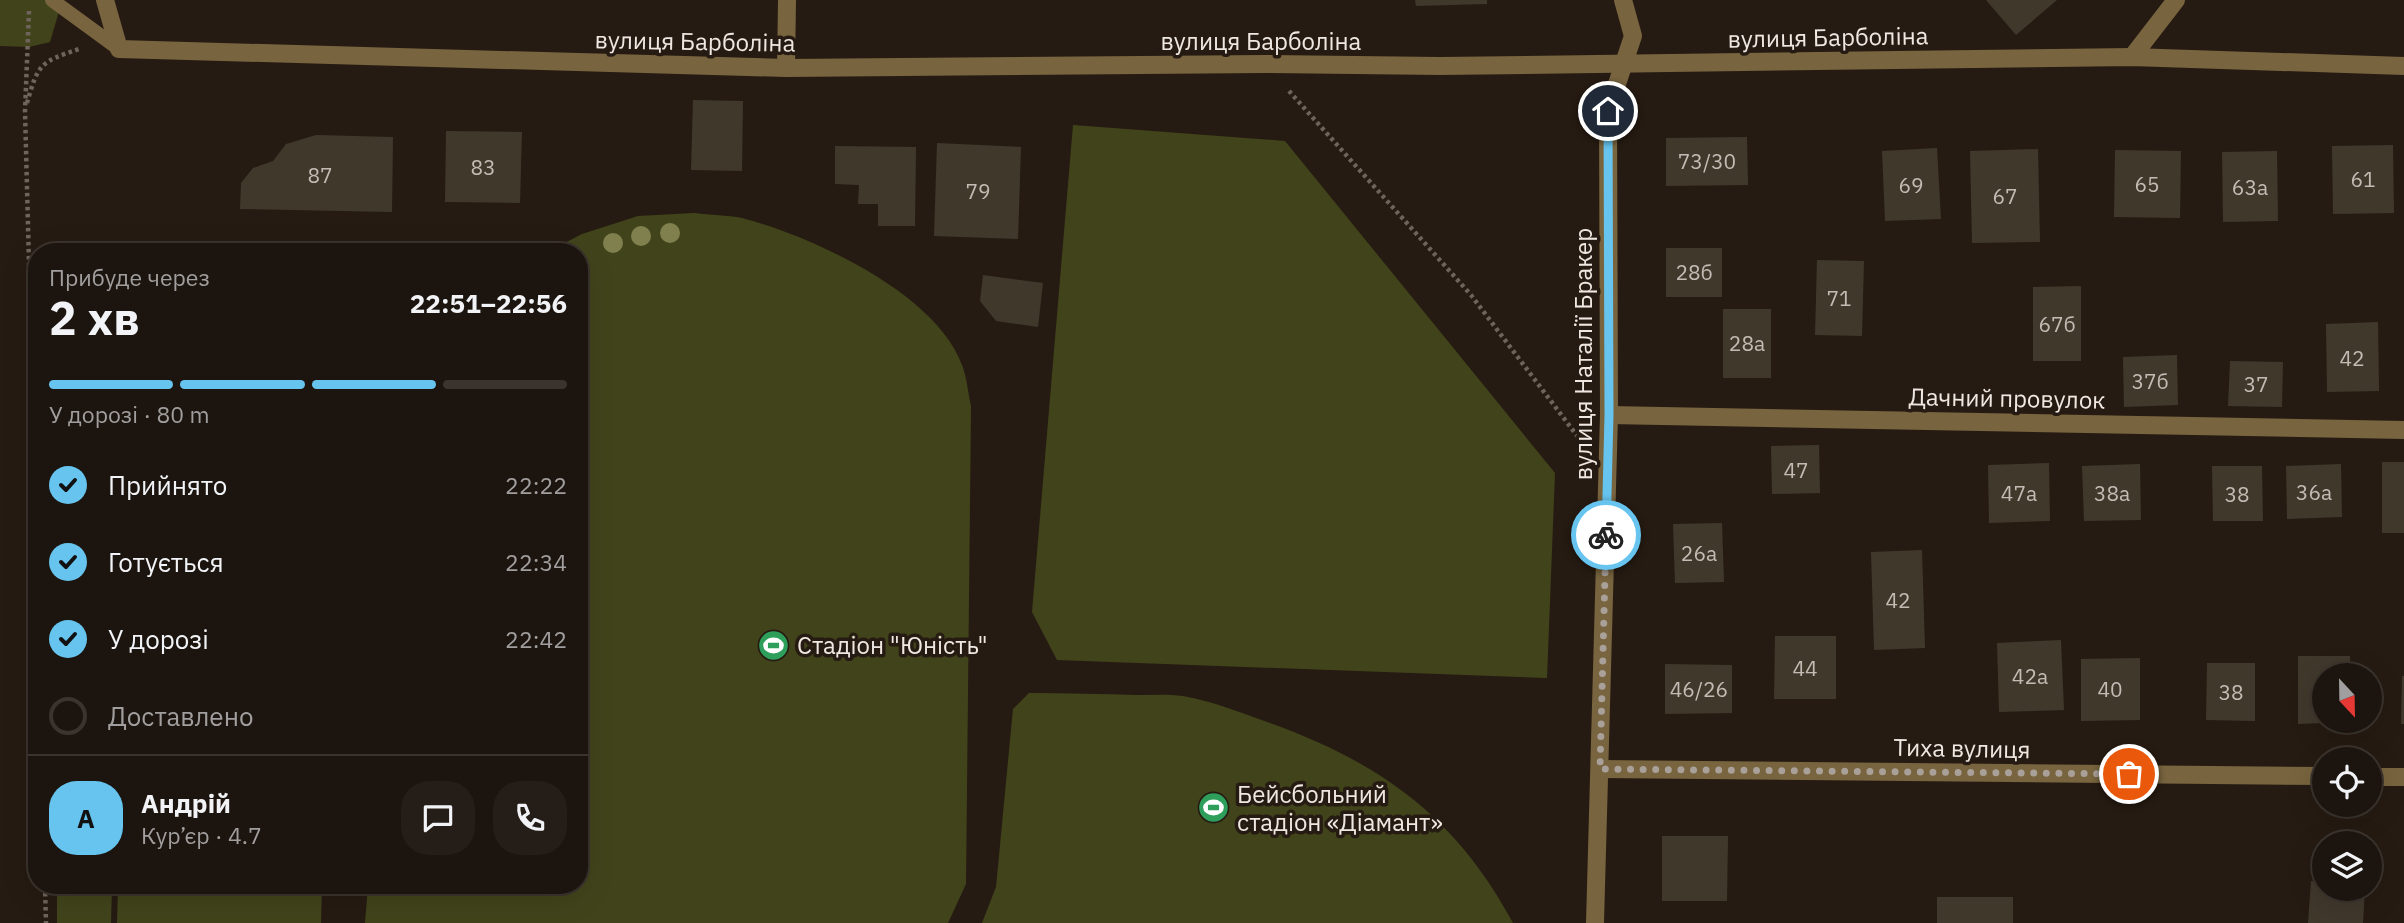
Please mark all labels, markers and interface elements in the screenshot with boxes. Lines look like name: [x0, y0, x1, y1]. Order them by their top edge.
street label: вулиця Барболіна: [1727, 19, 1929, 55]
street label: вулиця Барболіна: [594, 23, 796, 59]
street label: вулиця Барболіна: [1161, 25, 1362, 57]
pin: [1578, 81, 1638, 141]
icon: home: [1589, 92, 1627, 130]
house number: 73/30: [1678, 147, 1736, 175]
house number: 83: [470, 153, 496, 181]
house number: 87: [307, 161, 333, 189]
house number: 61: [2350, 165, 2376, 193]
house number: 65: [2134, 170, 2160, 198]
house number: 69: [1898, 171, 1924, 199]
house number: 63а: [2232, 173, 2268, 201]
house number: 79: [965, 177, 991, 205]
house number: 67: [1992, 182, 2018, 210]
street label: вулиця Наталії Бракер: [1567, 228, 1599, 480]
house number: 28б: [1675, 258, 1713, 286]
text: Прибуде через: [49, 262, 210, 292]
house number: 71: [1826, 284, 1852, 312]
text: 22:51–22:56: [410, 286, 567, 320]
text: 2 хв: [49, 288, 140, 348]
house number: 67б: [2038, 310, 2076, 338]
house number: 28а: [1729, 329, 1765, 357]
house number: 42: [2339, 344, 2365, 372]
house number: 37б: [2131, 367, 2169, 395]
house number: 37: [2243, 370, 2269, 398]
street label: Дачний провулок: [1908, 380, 2106, 416]
text: У дорозі · 80 m: [49, 399, 210, 429]
house number: 47: [1783, 456, 1809, 484]
icon: check: [49, 466, 87, 504]
text: Прийнято: [108, 468, 227, 502]
text: 22:22: [505, 470, 567, 500]
house number: 36а: [2296, 478, 2332, 506]
house number: 47а: [2001, 479, 2037, 507]
house number: 38а: [2094, 479, 2130, 507]
house number: 38: [2224, 480, 2250, 508]
courier: [1571, 500, 1641, 570]
icon: bike: [1587, 516, 1625, 554]
house number: 26а: [1681, 539, 1717, 567]
icon: check: [49, 543, 87, 581]
text: Готується: [108, 545, 224, 579]
text: 22:34: [505, 547, 567, 577]
house number: 42: [1885, 586, 1911, 614]
icon: check: [49, 620, 87, 658]
text: У дорозі: [108, 622, 209, 656]
text: 22:42: [505, 624, 567, 654]
sports icon: Стадіон "Юність": [757, 628, 791, 662]
place label: Стадіон "Юність": [797, 629, 988, 661]
house number: 44: [1792, 654, 1818, 682]
house number: 42а: [2012, 662, 2048, 690]
north arrow: [2312, 663, 2382, 733]
map controls: [2312, 663, 2382, 901]
house number: 46/26: [1670, 675, 1728, 703]
house number: 40: [2097, 675, 2123, 703]
house number: 38: [2218, 678, 2244, 706]
text: Доставлено: [108, 699, 254, 733]
street label: Тиха вулиця: [1893, 731, 2031, 765]
pin: [2099, 744, 2159, 804]
button: locate: [2312, 747, 2382, 817]
icon: bag: [2110, 755, 2148, 793]
place label: Бейсбольний стадіон «Діамант»: [1237, 778, 1443, 838]
button: chat: [401, 781, 475, 855]
button: phone: [493, 781, 567, 855]
text: Андрій: [141, 786, 231, 820]
sports icon: Бейсбольний стадіон «Діамант»: [1197, 791, 1231, 825]
text: А: [77, 801, 95, 835]
text: Кур’єр · 4.7: [141, 820, 262, 850]
button: layers: [2312, 831, 2382, 901]

